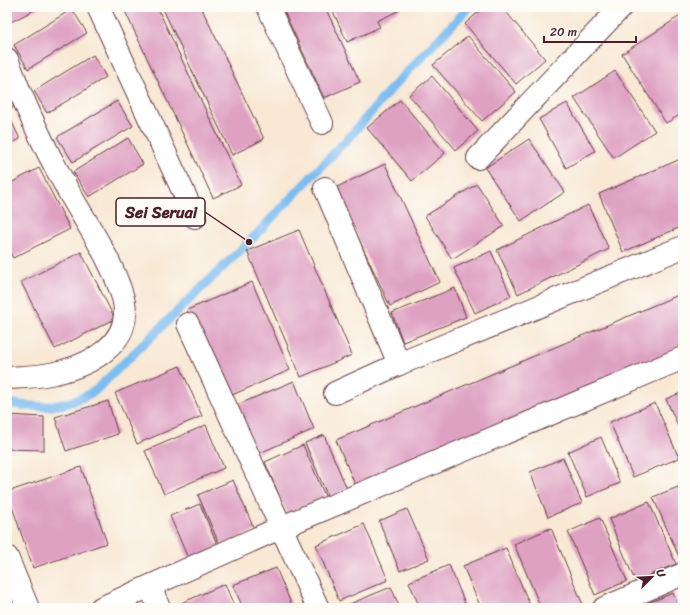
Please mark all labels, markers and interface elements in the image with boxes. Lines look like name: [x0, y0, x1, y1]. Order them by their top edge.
scale bar: [544, 18, 636, 44]
text: 20 m: [550, 21, 577, 43]
callout: Sei Seruai: [116, 198, 205, 226]
text: Sei Seruai: [124, 198, 198, 227]
north arrow: [632, 557, 672, 597]
text: U: [651, 566, 671, 581]

